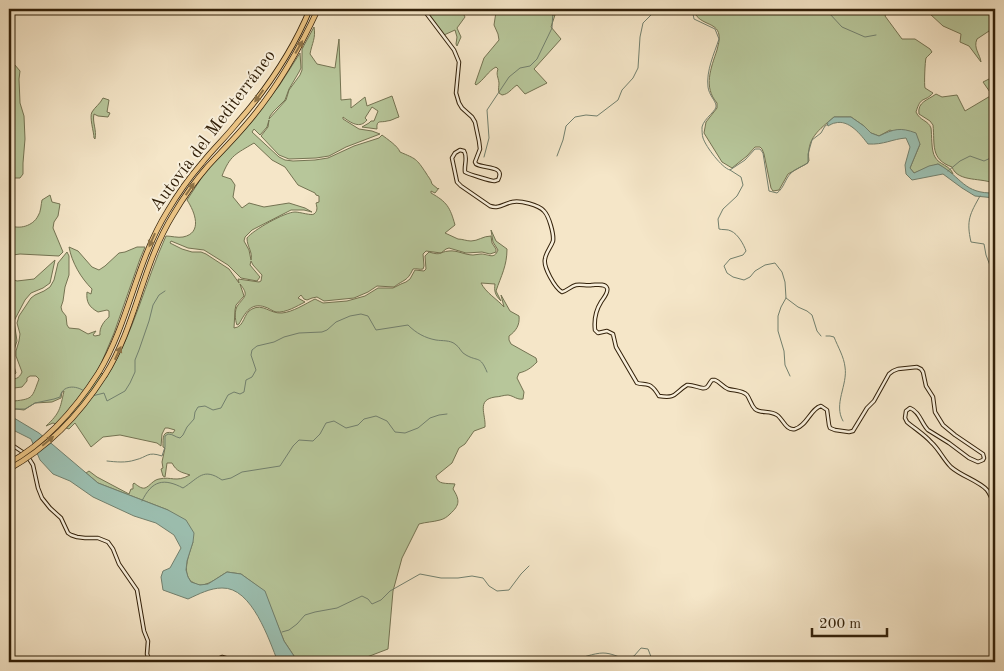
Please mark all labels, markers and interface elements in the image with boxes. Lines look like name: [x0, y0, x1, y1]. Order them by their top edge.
one-way arrow: [295, 39, 303, 54]
street label: Autovía del Mediterráneo: [146, 47, 279, 214]
one-way arrow: [254, 89, 264, 103]
one-way arrow: [185, 182, 195, 196]
one-way arrow: [148, 233, 156, 247]
one-way arrow: [114, 346, 122, 360]
one-way arrow: [42, 436, 55, 447]
scale bar: [812, 606, 886, 638]
text: 200 m: [819, 617, 861, 632]

